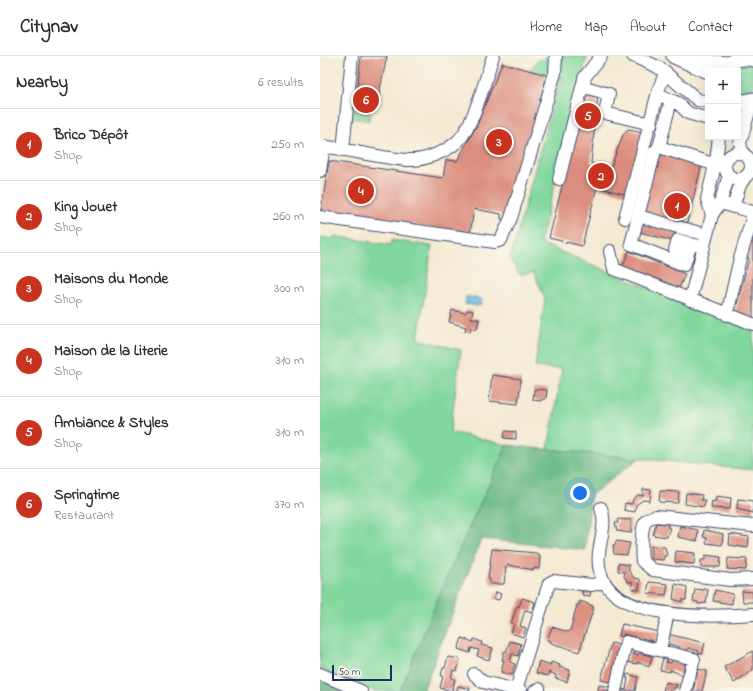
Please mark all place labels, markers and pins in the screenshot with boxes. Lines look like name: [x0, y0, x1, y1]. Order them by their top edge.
pin: 6: [353, 85, 379, 115]
pin: 5: [575, 101, 601, 131]
pin: 3: [486, 127, 512, 157]
pin: 2: [588, 161, 614, 191]
pin: 4: [348, 176, 374, 206]
pin: 1: [664, 191, 690, 221]

